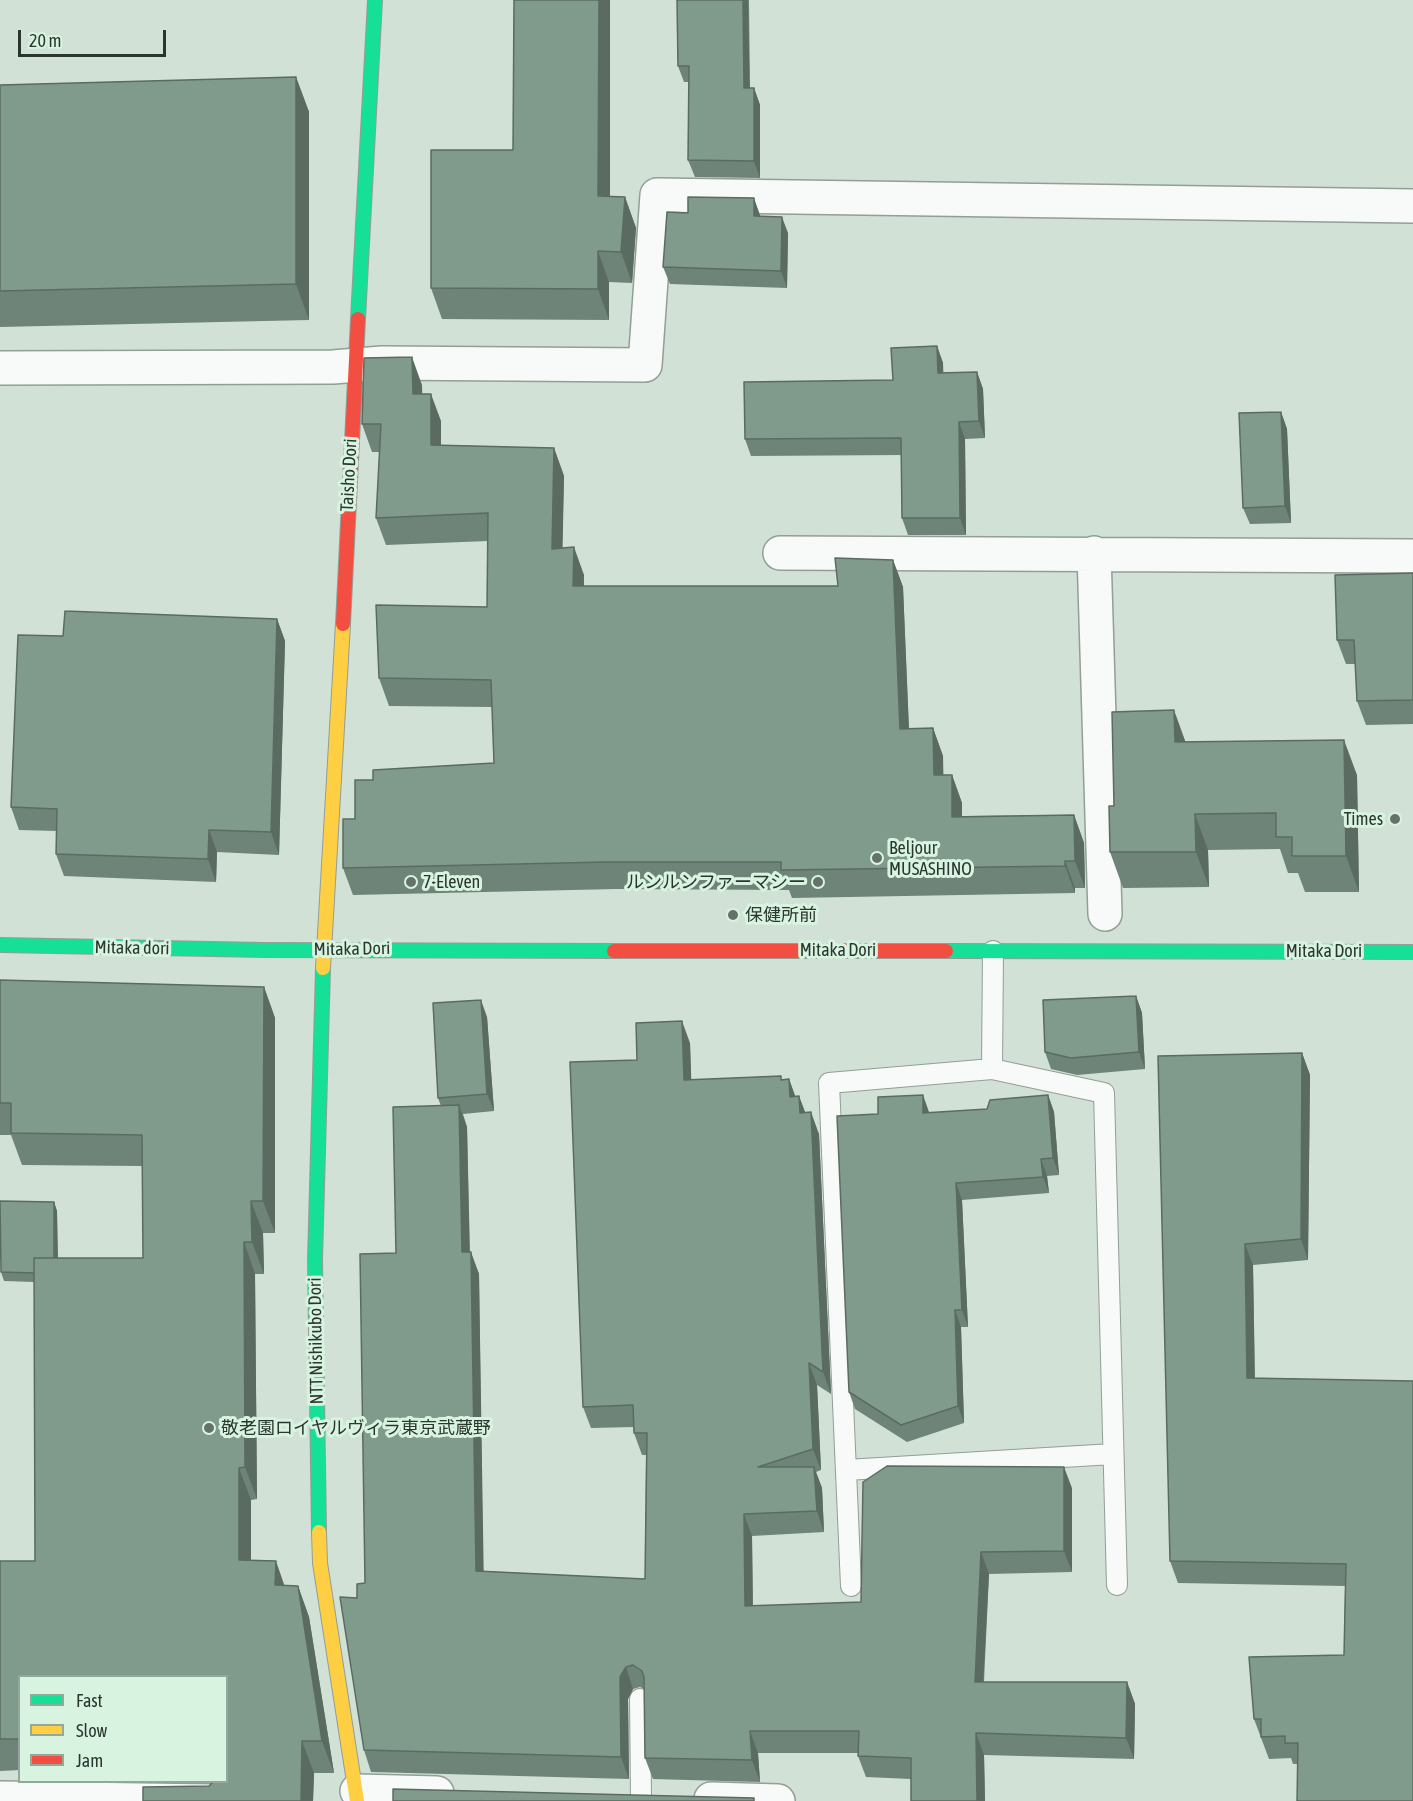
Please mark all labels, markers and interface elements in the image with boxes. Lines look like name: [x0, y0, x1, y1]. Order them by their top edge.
scale bar: [21, 18, 170, 56]
text: 20 m: [29, 30, 61, 51]
street label: Taisho Dori: [336, 438, 362, 512]
place label: Times: [1344, 808, 1383, 830]
marker: Times: [1388, 812, 1402, 826]
place label: Beljour MUSASHINO: [889, 837, 972, 880]
marker: Beljour MUSASHINO: [870, 851, 884, 865]
place label: 7-Eleven: [423, 871, 480, 893]
place label: ルンルンファーマシー: [626, 871, 806, 893]
marker: 7-Eleven: [404, 875, 418, 889]
marker: ルンルンファーマシー: [811, 875, 825, 889]
place label: 保健所前: [745, 904, 817, 926]
marker: 保健所前: [726, 908, 740, 922]
street label: Mitaka dori: [94, 937, 170, 959]
street label: Mitaka Dori: [314, 938, 390, 960]
street label: Mitaka Dori: [800, 939, 876, 961]
street label: Mitaka Dori: [1286, 940, 1362, 962]
street label: NTT Nishikubo Dori: [304, 1277, 328, 1405]
place label: 敬老園ロイヤルヴィラ東京武蔵野: [221, 1417, 491, 1439]
marker: 敬老園ロイヤルヴィラ東京武蔵野: [202, 1421, 216, 1435]
legend: [18, 1675, 228, 1783]
text: Fast: [76, 1690, 103, 1711]
text: Slow: [76, 1720, 107, 1741]
text: Jam: [76, 1750, 103, 1771]

